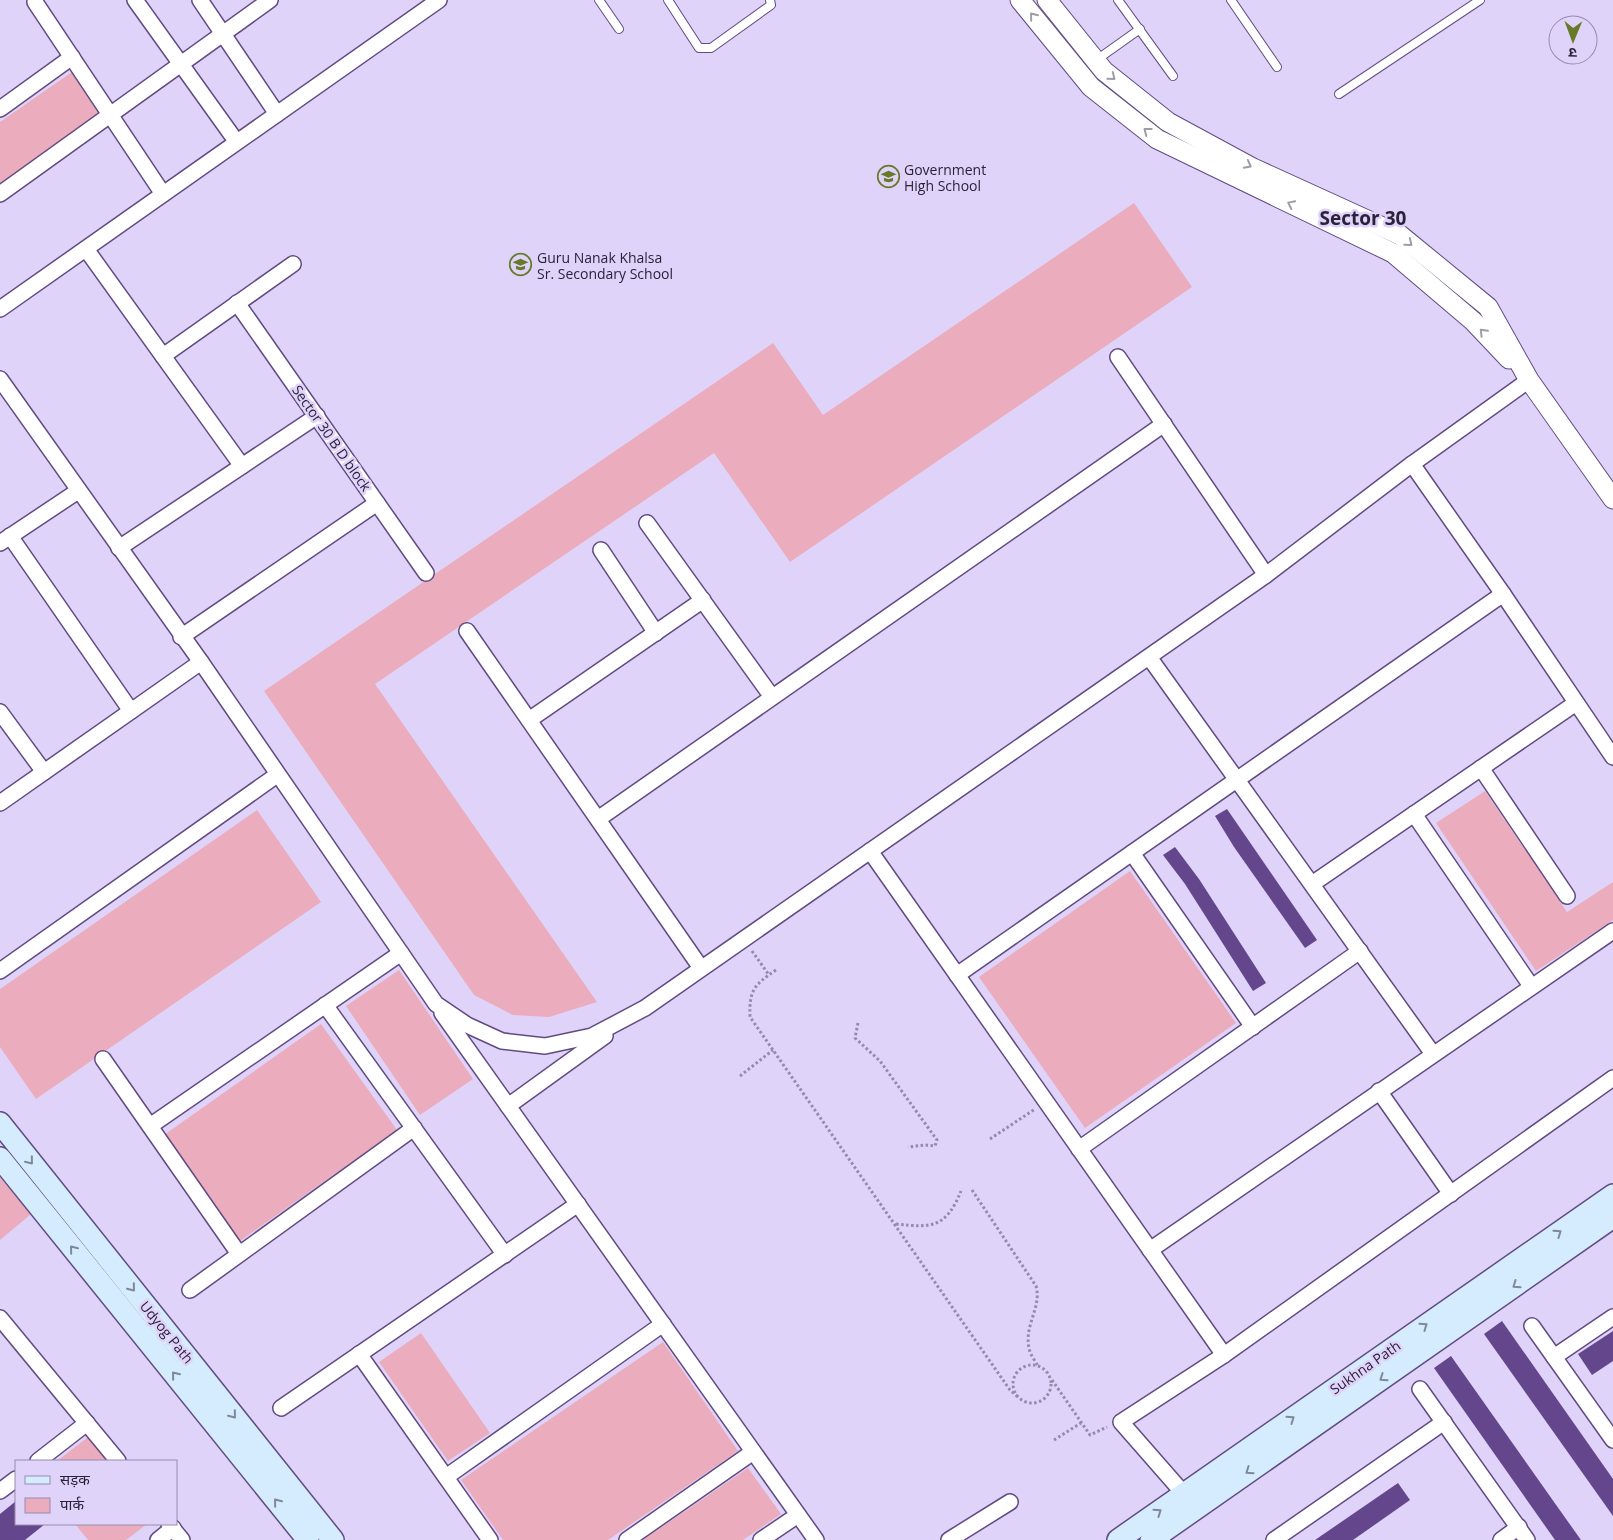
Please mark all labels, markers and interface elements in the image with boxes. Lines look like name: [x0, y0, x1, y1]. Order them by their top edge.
one-way arrow: [1031, 13, 1039, 22]
north arrow: [1548, 15, 1598, 65]
text: उ: [1568, 44, 1577, 63]
one-way arrow: [1106, 72, 1115, 81]
one-way arrow: [1144, 128, 1153, 136]
one-way arrow: [1242, 159, 1251, 169]
place label: Government High School: [904, 160, 986, 195]
school or university icon: Government High School: [876, 165, 900, 189]
one-way arrow: [1288, 201, 1297, 211]
district label: Sector 30: [1320, 205, 1407, 231]
one-way arrow: [1404, 238, 1413, 247]
place label: Guru Nanak Khalsa Sr. Secondary School: [537, 248, 673, 283]
school or university icon: Guru Nanak Khalsa Sr. Secondary School: [509, 253, 533, 277]
one-way arrow: [1480, 328, 1489, 337]
street label: Sector 30 B D block: [288, 381, 376, 495]
one-way arrow: [25, 1156, 34, 1165]
one-way arrow: [1552, 1230, 1561, 1239]
one-way arrow: [71, 1246, 79, 1255]
one-way arrow: [1512, 1279, 1522, 1288]
one-way arrow: [126, 1282, 134, 1291]
street label: Udyog Path: [136, 1297, 198, 1367]
one-way arrow: [1419, 1323, 1428, 1332]
street label: Sukhna Path: [1326, 1336, 1404, 1398]
one-way arrow: [172, 1372, 181, 1381]
one-way arrow: [1379, 1372, 1388, 1381]
one-way arrow: [228, 1409, 236, 1418]
one-way arrow: [1285, 1416, 1295, 1425]
legend: [15, 1460, 178, 1525]
one-way arrow: [1246, 1465, 1255, 1474]
text: सड़क: [60, 1469, 90, 1489]
text: पार्क: [60, 1494, 84, 1514]
one-way arrow: [275, 1499, 283, 1508]
one-way arrow: [1152, 1509, 1162, 1518]

